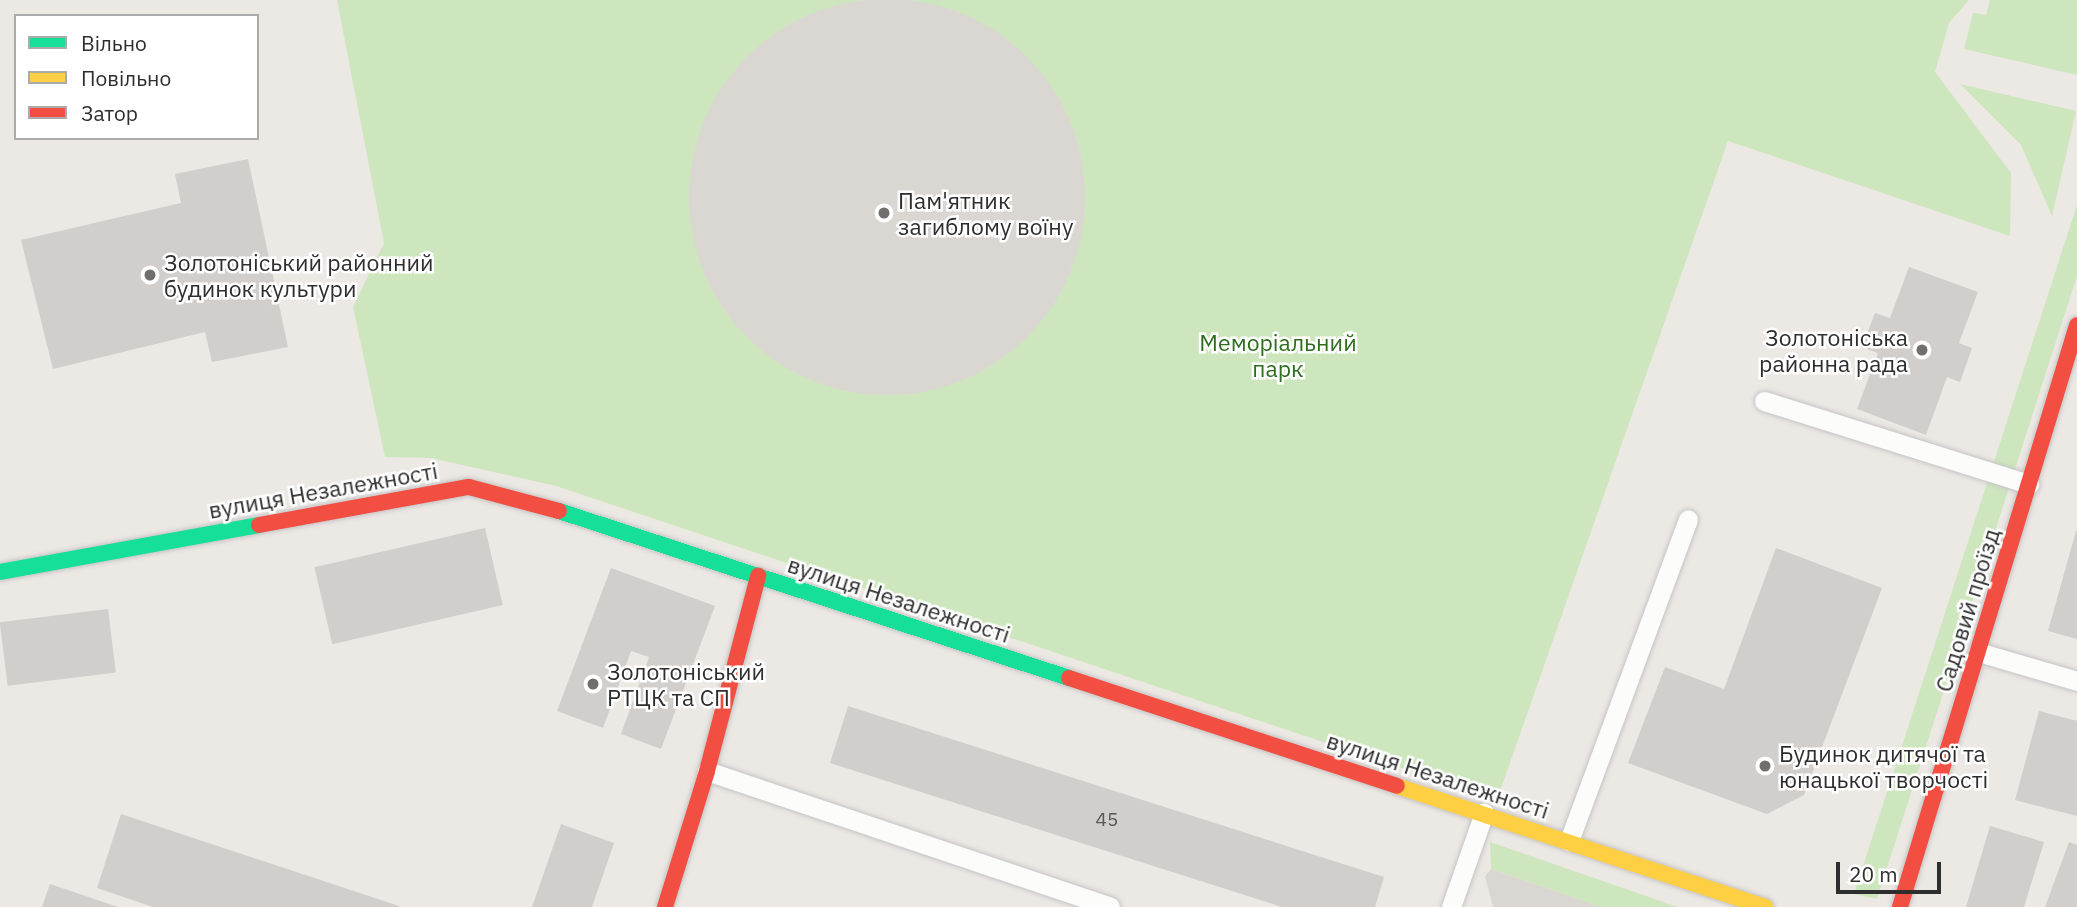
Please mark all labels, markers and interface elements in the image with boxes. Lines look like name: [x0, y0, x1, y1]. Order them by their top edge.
legend: [14, 14, 259, 140]
text: Вільно: [81, 29, 147, 57]
text: Повільно: [81, 64, 171, 92]
text: Затор: [81, 99, 138, 127]
place label: Пам'ятник загиблому воїну: [898, 186, 1073, 240]
marker: Пам'ятник загиблому воїну: [876, 205, 892, 221]
place label: Золотоніський районний будинок культури: [164, 248, 433, 302]
marker: Золотоніський районний будинок культури: [142, 267, 158, 283]
place label: Золотоніська районна рада: [1759, 323, 1908, 377]
park label: Меморіальний парк: [1199, 328, 1357, 382]
marker: Золотоніська районна рада: [1914, 342, 1930, 358]
street label: вулиця Незалежності: [206, 456, 440, 524]
street label: Садовий проїзд: [1929, 525, 2005, 695]
street label: вулиця Незалежності: [784, 550, 1014, 648]
place label: Золотоніський РТЦК та СП: [607, 657, 765, 711]
marker: Золотоніський РТЦК та СП: [585, 676, 601, 692]
street label: вулиця Незалежності: [1323, 726, 1553, 824]
place label: Будинок дитячої та юнацької творчості: [1779, 739, 1988, 793]
marker: Будинок дитячої та юнацької творчості: [1757, 758, 1773, 774]
house number: 45: [1096, 809, 1118, 831]
scale bar: [1839, 848, 1944, 892]
text: 20 m: [1849, 860, 1898, 888]

